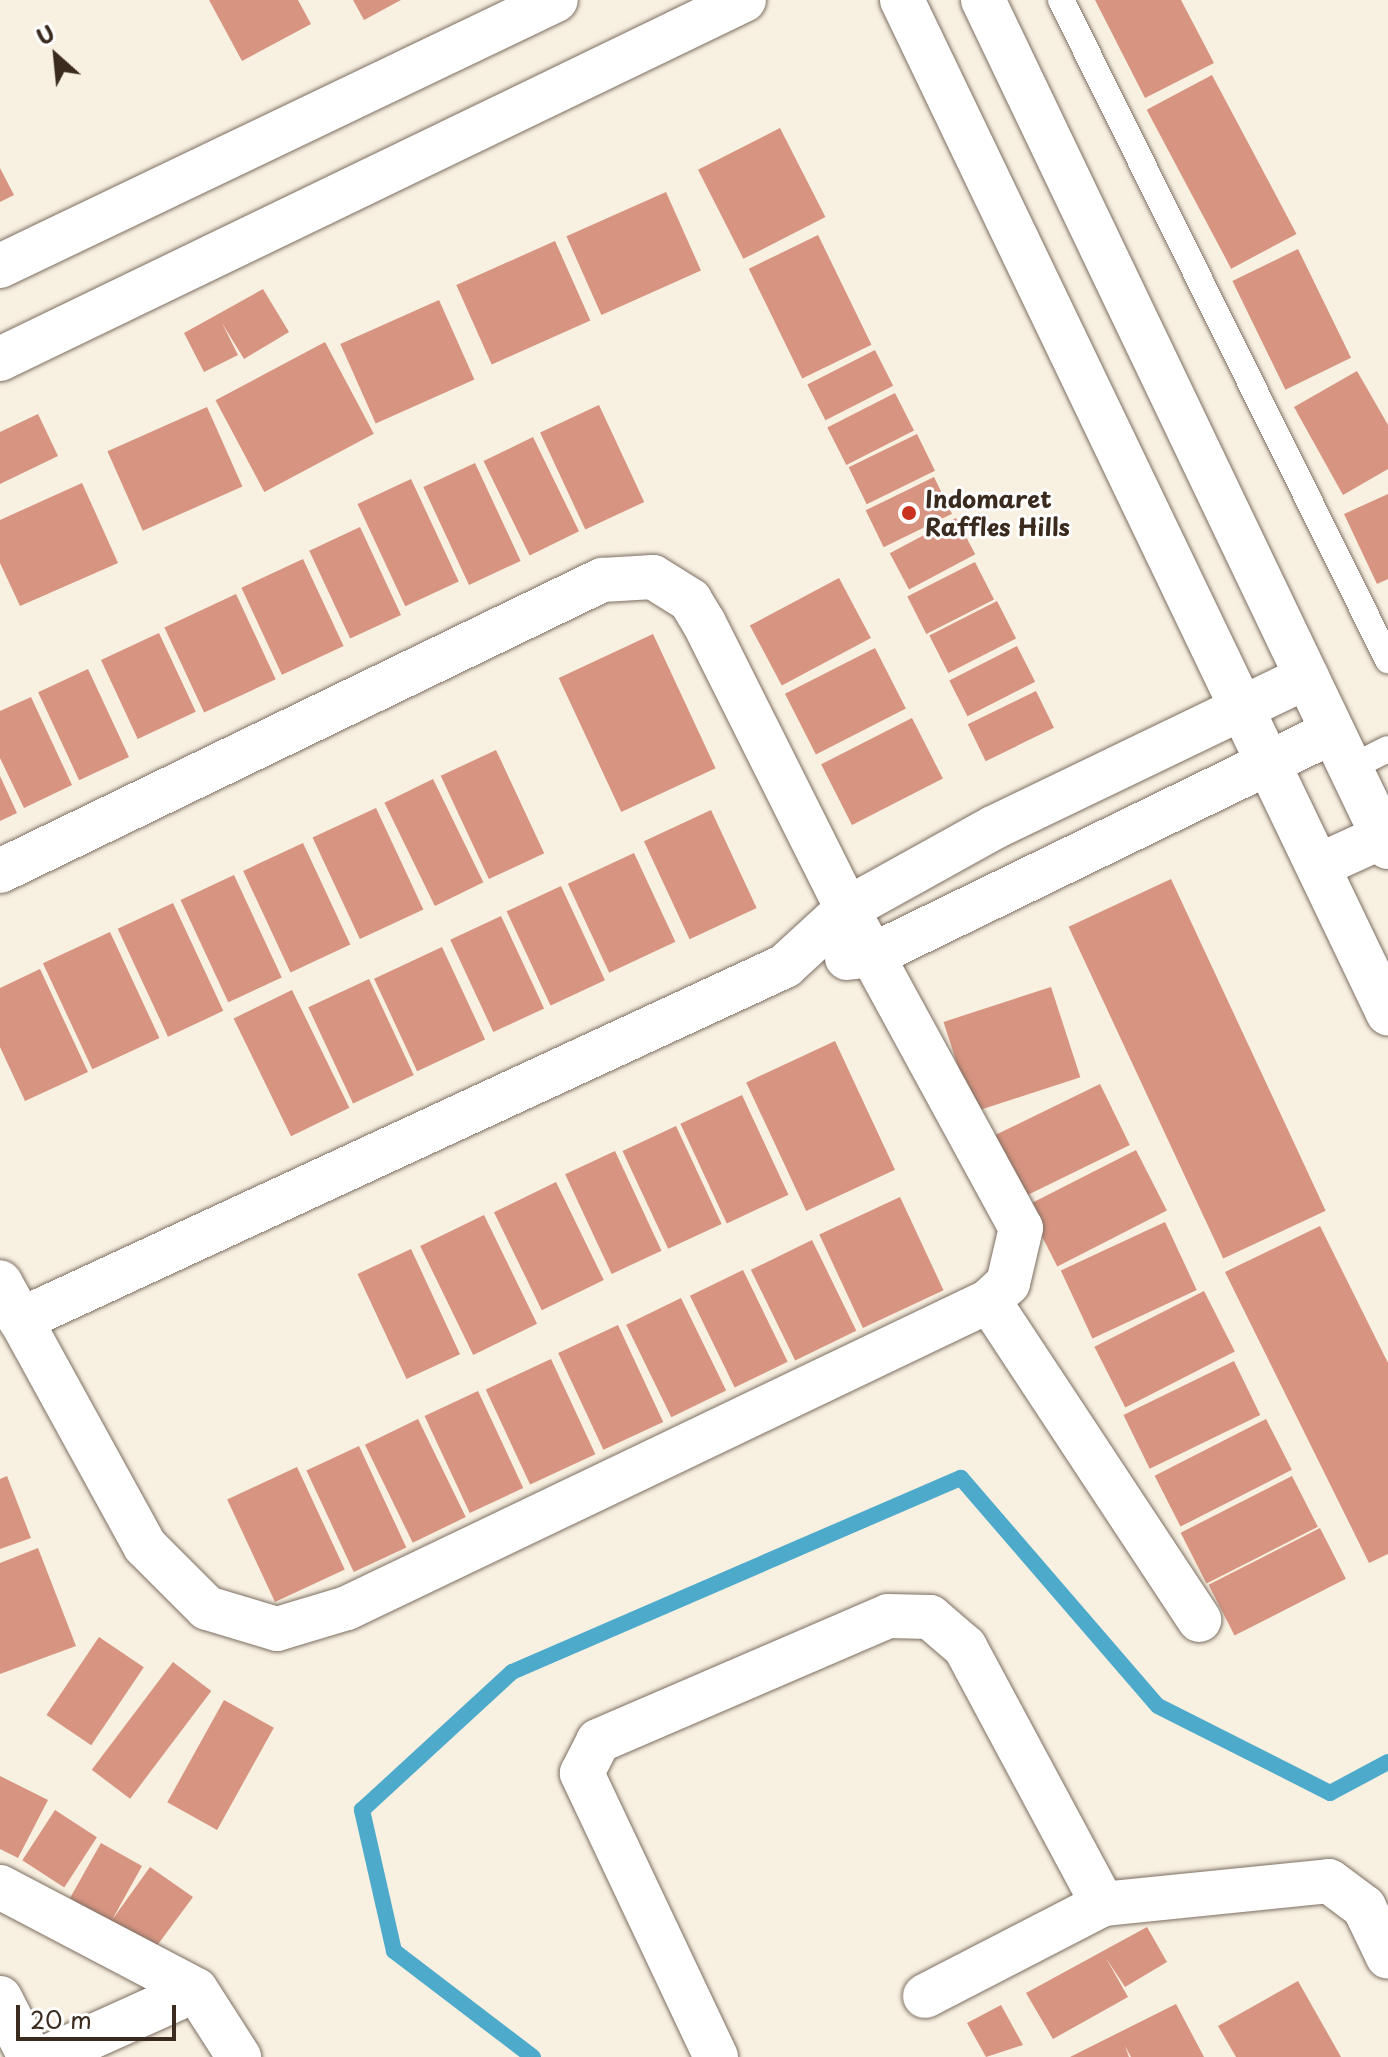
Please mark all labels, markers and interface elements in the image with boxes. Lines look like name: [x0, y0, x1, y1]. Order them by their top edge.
north arrow: [16, 16, 96, 96]
text: U: [30, 16, 60, 53]
place label: Indomaret Raffles Hills: [925, 485, 1071, 541]
marker: Indomaret Raffles Hills: [900, 504, 918, 522]
scale bar: [20, 1989, 180, 2039]
text: 20 m: [30, 2001, 92, 2037]

